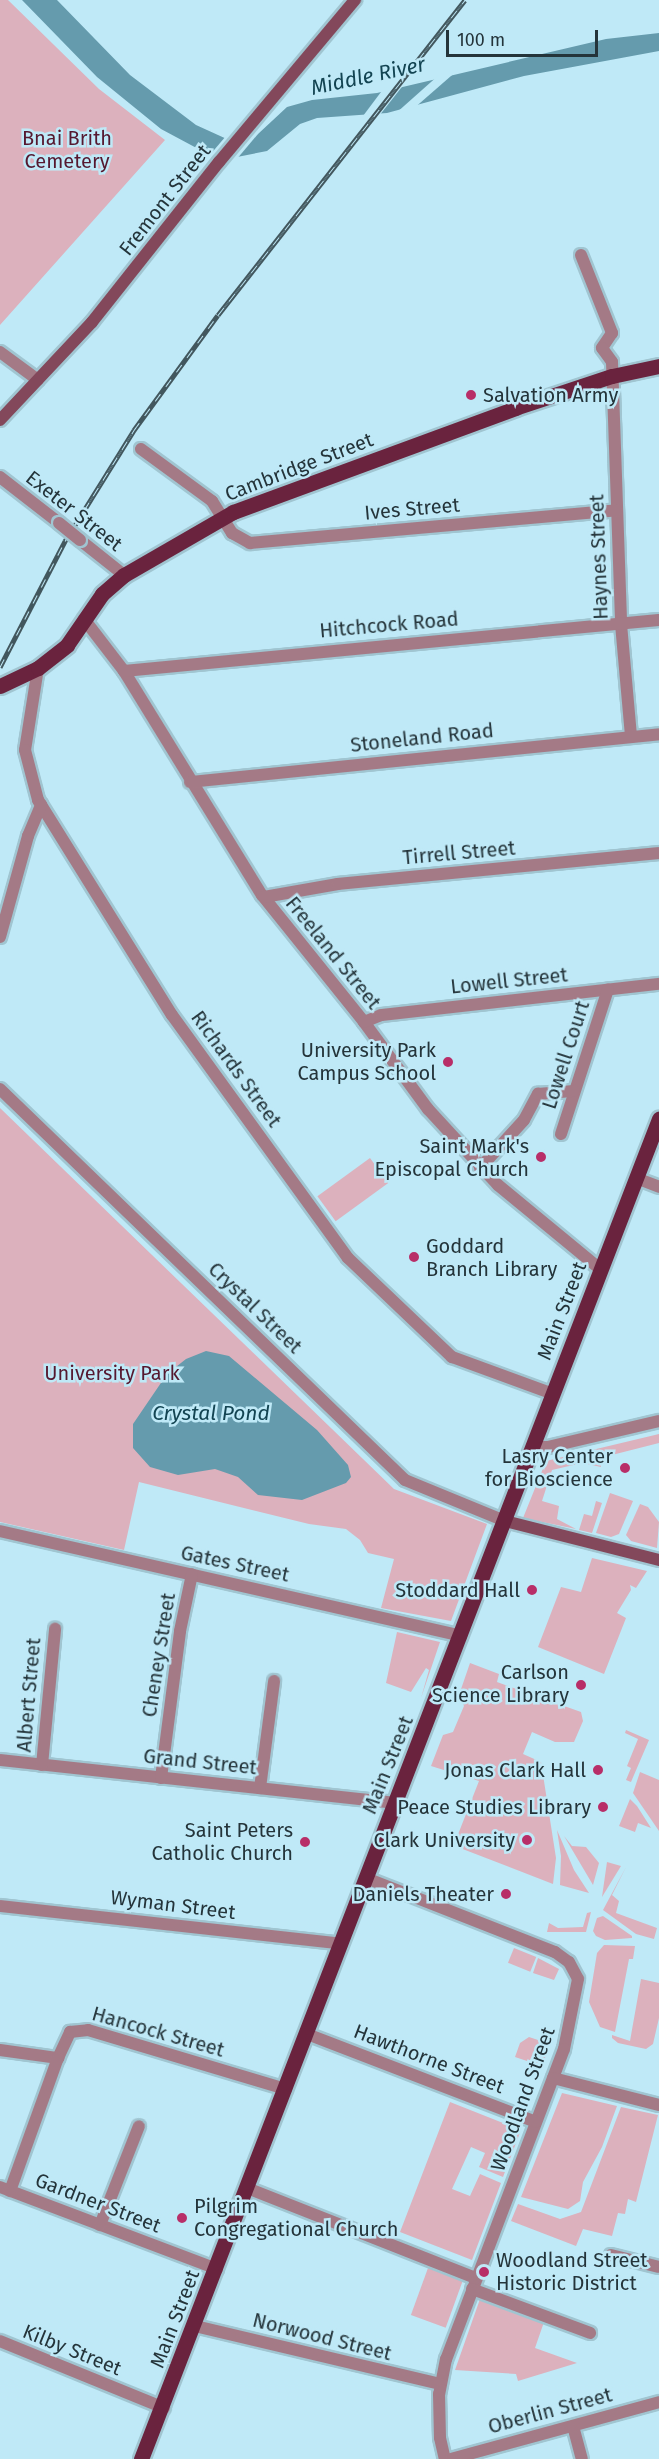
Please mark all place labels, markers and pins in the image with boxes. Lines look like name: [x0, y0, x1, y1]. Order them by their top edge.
place label: Salvation Army: [483, 383, 618, 407]
marker: Salvation Army: [464, 388, 478, 402]
place label: University Park Campus School: [297, 1038, 436, 1085]
marker: University Park Campus School: [441, 1055, 455, 1069]
place label: Saint Mark's Episcopal Church: [375, 1134, 529, 1181]
marker: Saint Mark's Episcopal Church: [534, 1150, 548, 1164]
place label: Goddard Branch Library: [426, 1234, 557, 1281]
marker: Goddard Branch Library: [407, 1250, 421, 1264]
place label: Lasry Center for Bioscience: [485, 1444, 613, 1491]
marker: Lasry Center for Bioscience: [618, 1461, 632, 1475]
place label: Stoddard Hall: [395, 1578, 520, 1602]
marker: Stoddard Hall: [525, 1583, 539, 1597]
place label: Carlson Science Library: [432, 1661, 569, 1708]
marker: Carlson Science Library: [574, 1678, 588, 1692]
place label: Jonas Clark Hall: [444, 1758, 586, 1782]
marker: Jonas Clark Hall: [591, 1763, 605, 1777]
place label: Peace Studies Library: [397, 1795, 591, 1819]
marker: Peace Studies Library: [596, 1800, 610, 1814]
place label: Saint Peters Catholic Church: [151, 1818, 293, 1865]
place label: Clark University: [373, 1828, 515, 1852]
marker: Clark University: [520, 1833, 534, 1847]
marker: Saint Peters Catholic Church: [298, 1835, 312, 1849]
place label: Daniels Theater: [353, 1882, 494, 1906]
marker: Daniels Theater: [499, 1887, 513, 1901]
place label: Pilgrim Congregational Church: [194, 2194, 398, 2241]
marker: Pilgrim Congregational Church: [175, 2211, 189, 2225]
place label: Woodland Street Historic District: [496, 2248, 648, 2295]
marker: Woodland Street Historic District: [477, 2265, 491, 2279]

